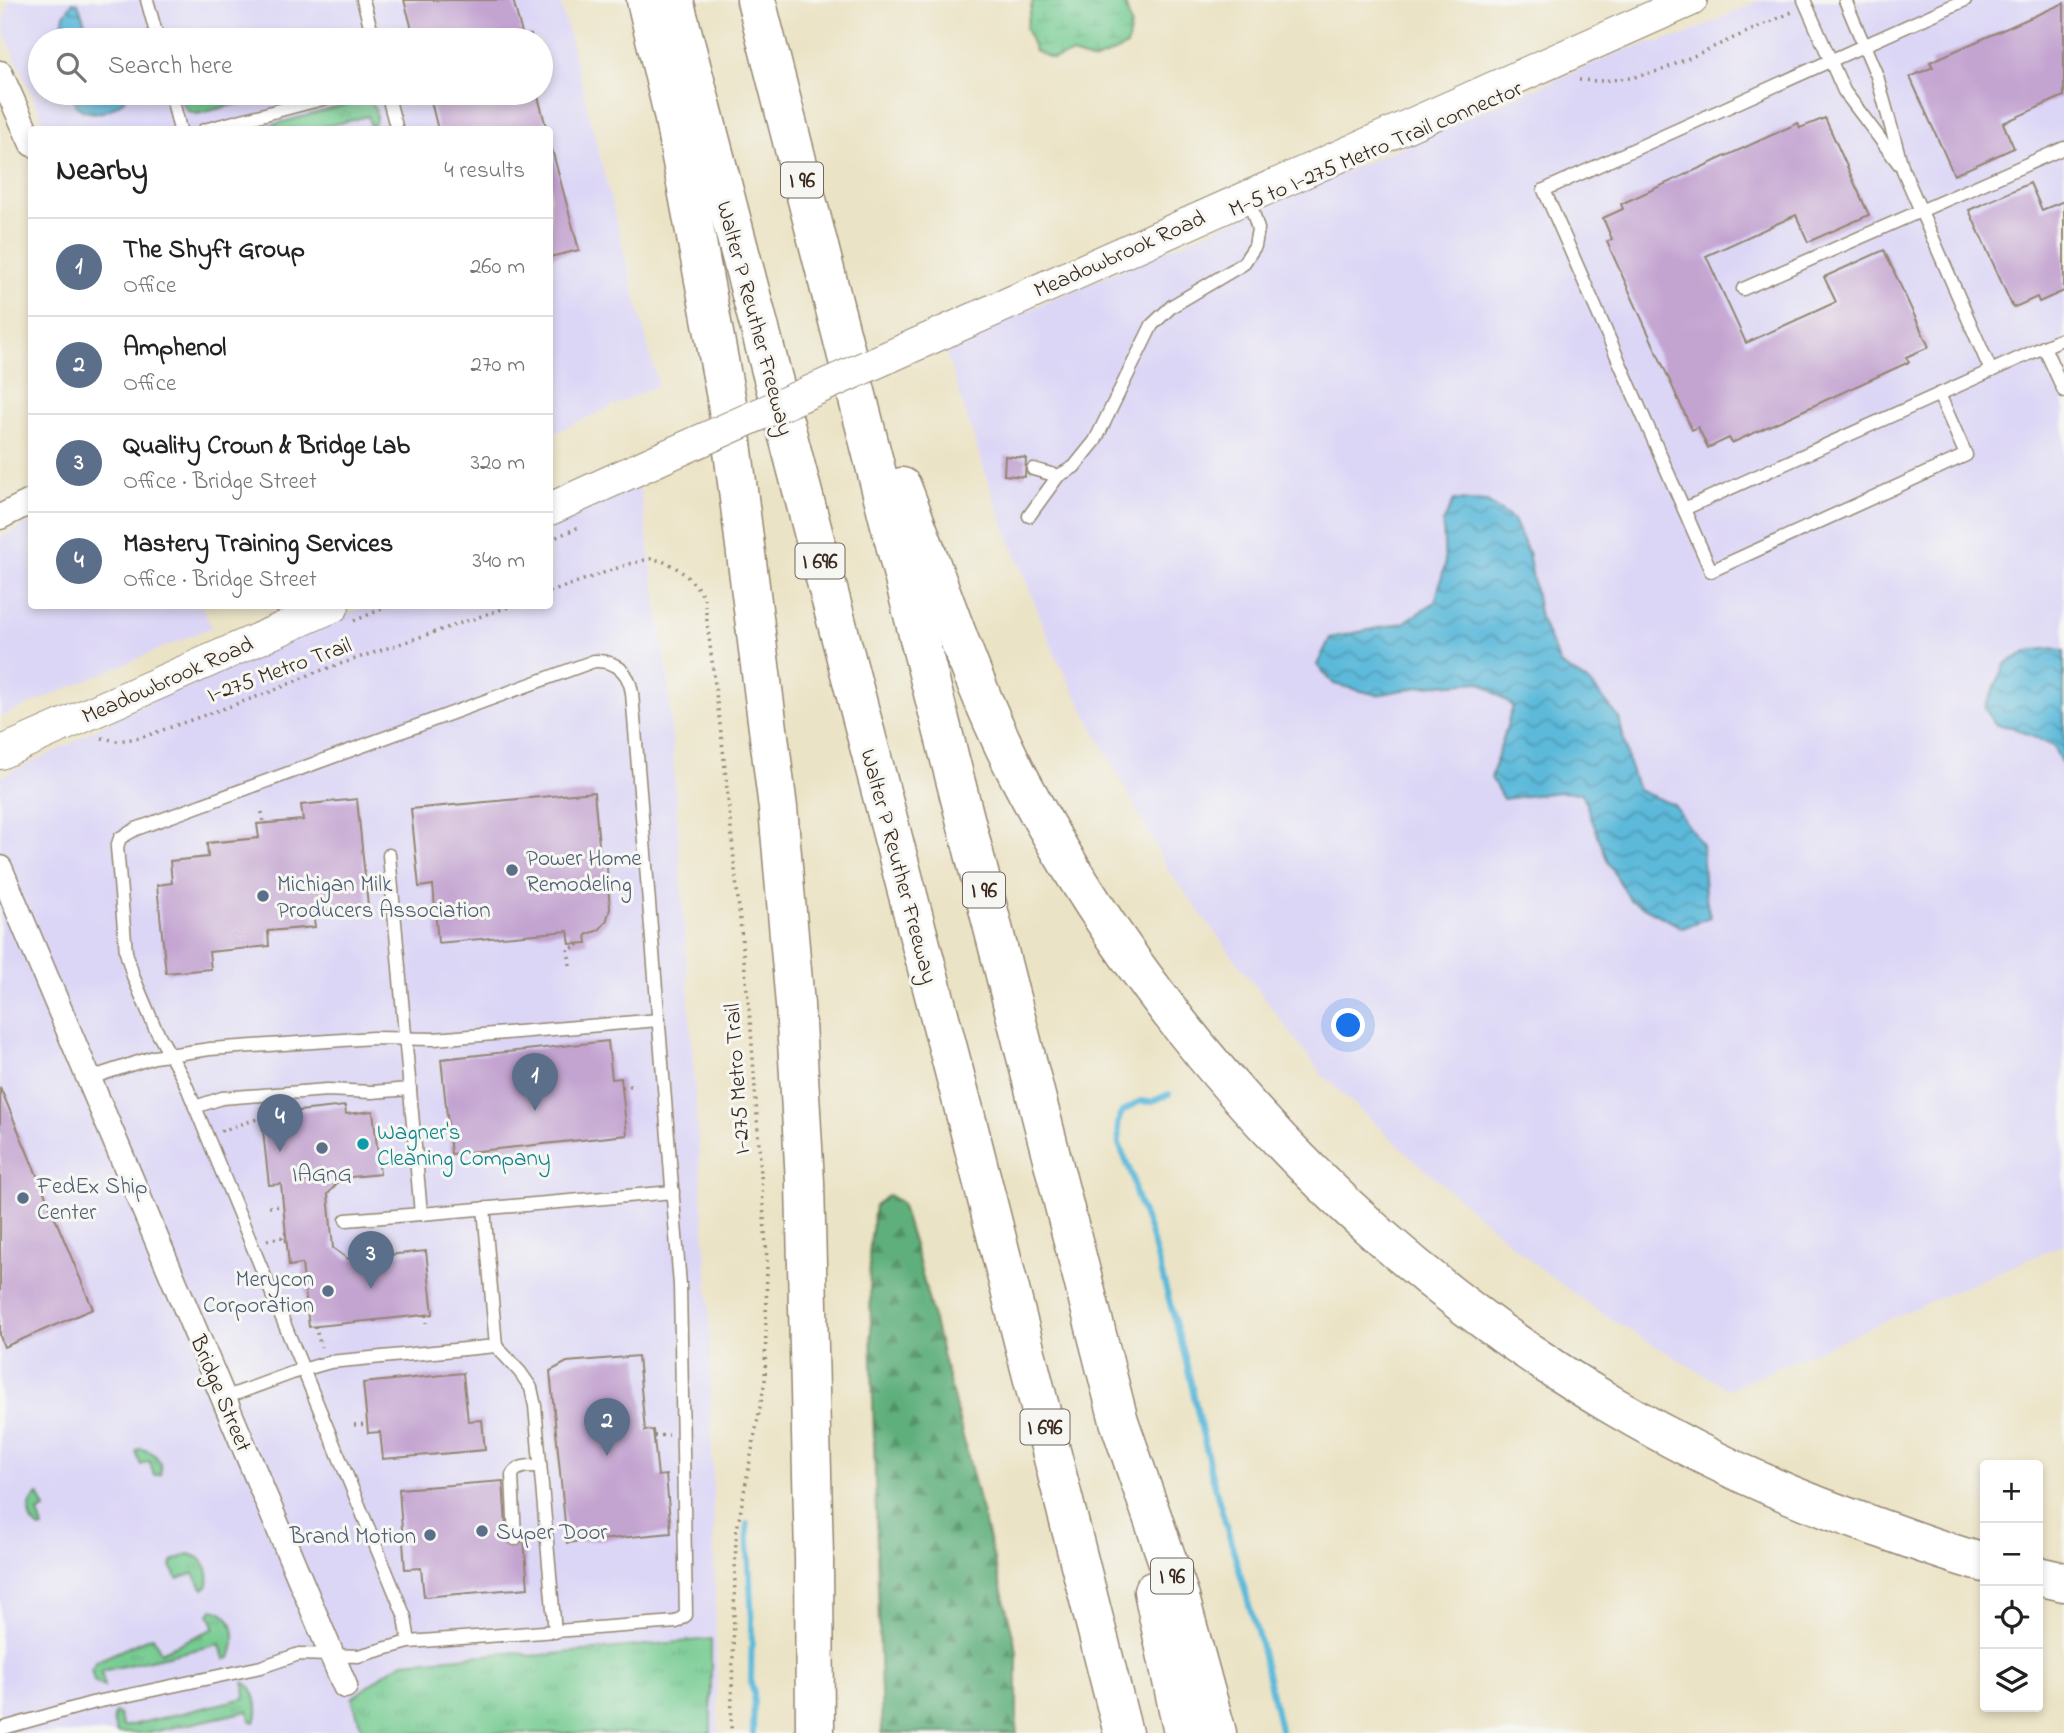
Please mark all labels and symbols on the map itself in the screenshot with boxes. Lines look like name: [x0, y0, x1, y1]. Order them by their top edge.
street label: M-5 to I-275 Metro Trail connector: [1224, 73, 1529, 227]
road number: I 96: [781, 162, 823, 198]
street label: Walter P Reuther Freeway: [704, 198, 801, 440]
street label: Meadowbrook Road: [1029, 203, 1211, 308]
road number: I 696: [796, 544, 844, 578]
street label: Meadowbrook Road: [77, 629, 259, 734]
street label: I-275 Metro Trail: [203, 630, 357, 713]
street label: Walter P Reuther Freeway: [848, 746, 945, 988]
place label: Power Home Remodeling: [526, 843, 642, 903]
marker: Power Home Remodeling: [504, 862, 520, 878]
place label: Michigan Milk Producers Association: [277, 869, 491, 928]
road number: I 96: [963, 872, 1005, 908]
marker: Michigan Milk Producers Association: [255, 888, 271, 904]
street label: I-275 Metro Trail: [717, 1002, 760, 1156]
your location: [1331, 1008, 1365, 1042]
pin: 1: [512, 1053, 558, 1111]
pin: 4: [257, 1094, 303, 1152]
place label: Wagner's Cleaning Company: [377, 1117, 551, 1178]
marker: Wagner's Cleaning Company: [355, 1136, 371, 1152]
marker: IAGnG: [314, 1140, 330, 1156]
place label: IAGnG: [292, 1159, 352, 1192]
place label: FedEx Ship Center: [36, 1171, 147, 1230]
marker: FedEx Ship Center: [15, 1190, 31, 1206]
pin: 3: [348, 1231, 394, 1289]
place label: Merycon Corporation: [203, 1264, 314, 1323]
marker: Merycon Corporation: [320, 1283, 336, 1299]
street label: Bridge Street: [179, 1330, 259, 1458]
pin: 2: [584, 1398, 630, 1456]
road number: I 696: [1020, 1410, 1070, 1444]
place label: Super Door: [496, 1517, 608, 1550]
place label: Brand Motion: [289, 1521, 416, 1554]
marker: Super Door: [474, 1523, 490, 1539]
marker: Brand Motion: [422, 1527, 438, 1543]
road number: I 96: [1151, 1558, 1193, 1594]

